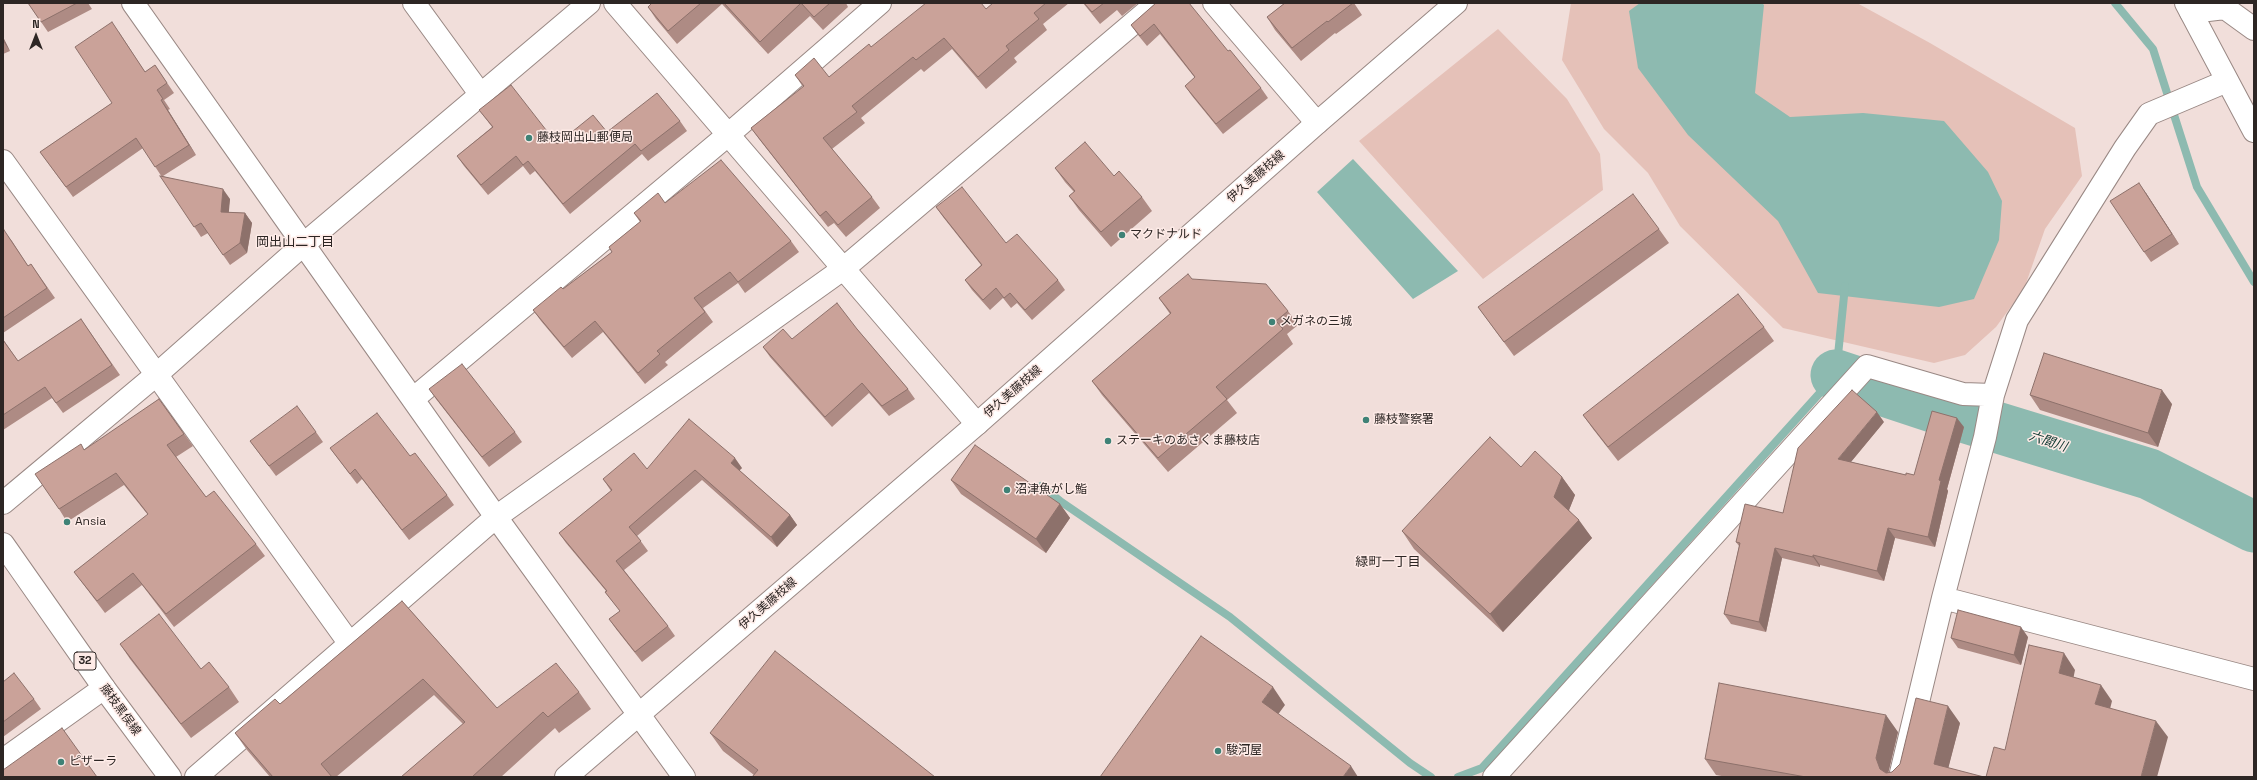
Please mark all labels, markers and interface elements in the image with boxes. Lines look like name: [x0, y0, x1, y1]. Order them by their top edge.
north arrow: [16, 16, 56, 56]
text: N: [32, 17, 40, 31]
place label: 藤枝岡出山郵便局: [537, 131, 633, 145]
marker: 藤枝岡出山郵便局: [524, 133, 534, 143]
street label: 伊久美藤枝線: [1224, 148, 1288, 206]
place label: マクドナルド: [1130, 228, 1202, 242]
marker: マクドナルド: [1117, 230, 1127, 240]
district label: 岡出山二丁目: [256, 234, 334, 250]
place label: メガネの三城: [1280, 315, 1352, 329]
marker: メガネの三城: [1267, 317, 1277, 327]
street label: 伊久美藤枝線: [981, 363, 1045, 421]
place label: 藤枝警察署: [1374, 413, 1434, 427]
marker: 藤枝警察署: [1361, 415, 1371, 425]
water label: 六間川: [2027, 429, 2069, 455]
place label: ステーキのあさくま藤枝店: [1116, 434, 1260, 448]
marker: ステーキのあさくま藤枝店: [1103, 436, 1113, 446]
place label: 沼津魚がし鮨: [1015, 483, 1087, 497]
marker: 沼津魚がし鮨: [1002, 485, 1012, 495]
place label: Ansia: [75, 515, 106, 529]
marker: Ansia: [62, 517, 72, 527]
district label: 緑町一丁目: [1356, 554, 1420, 570]
street label: 伊久美藤枝線: [736, 575, 800, 633]
road number: 32: [74, 652, 96, 670]
street label: 藤枝黒俣線: [97, 681, 143, 739]
place label: 駿河屋: [1226, 744, 1262, 758]
marker: 駿河屋: [1213, 746, 1223, 756]
place label: ピザーラ: [69, 755, 117, 769]
marker: ピザーラ: [56, 757, 66, 767]

